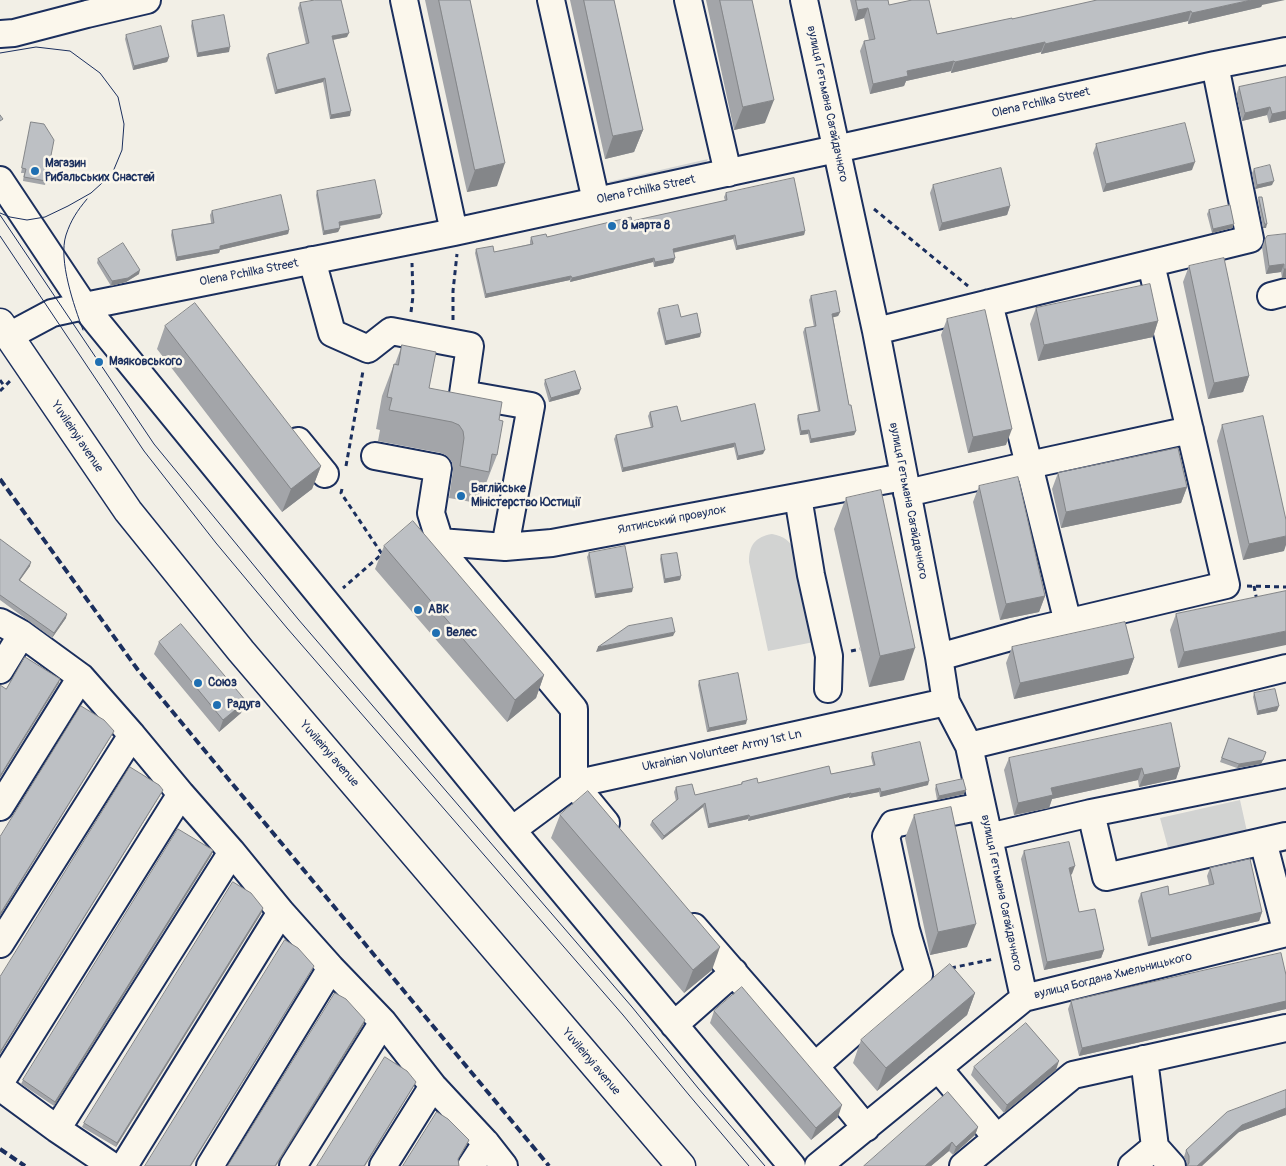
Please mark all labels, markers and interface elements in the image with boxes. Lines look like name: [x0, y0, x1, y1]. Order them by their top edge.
street label: вулиця Гетьмана Сагайдачного: [803, 24, 851, 184]
street label: Olena Pchilka Street: [991, 85, 1091, 121]
place label: Магазин Рибальських Снастей: [45, 157, 155, 185]
marker: Магазин Рибальських Снастей: [29, 165, 41, 177]
street label: Olena Pchilka Street: [595, 173, 697, 207]
place label: 8 марта 8: [622, 219, 670, 233]
marker: 8 марта 8: [606, 220, 618, 232]
street label: Olena Pchilka Street: [198, 256, 300, 290]
place label: Маяковського: [109, 355, 182, 369]
marker: Маяковського: [93, 356, 105, 368]
street label: Yuvileinyi avenue: [48, 399, 106, 475]
street label: вулиця Гетьмана Сагайдачного: [886, 421, 930, 581]
place label: Баглійське Міністерство Юстиції: [471, 482, 581, 510]
marker: Баглійське Міністерство Юстиції: [455, 490, 467, 502]
street label: Ялтинський провулок: [616, 502, 728, 538]
place label: АВК: [428, 603, 449, 617]
marker: АВК: [412, 604, 424, 616]
place label: Велес: [446, 626, 477, 640]
marker: Велес: [430, 627, 442, 639]
place label: Союз: [208, 676, 237, 690]
marker: Союз: [192, 677, 204, 689]
place label: Радуга: [227, 698, 261, 712]
marker: Радуга: [211, 699, 223, 711]
street label: Yuvileinyi avenue: [296, 718, 362, 790]
street label: Ukrainian Volunteer Army 1st Ln: [641, 727, 803, 775]
street label: вулиця Гетьмана Сагайдачного: [977, 813, 1025, 973]
street label: вулиця Богдана Хмельницького: [1033, 949, 1193, 1003]
street label: Yuvileinyi avenue: [559, 1026, 623, 1098]

